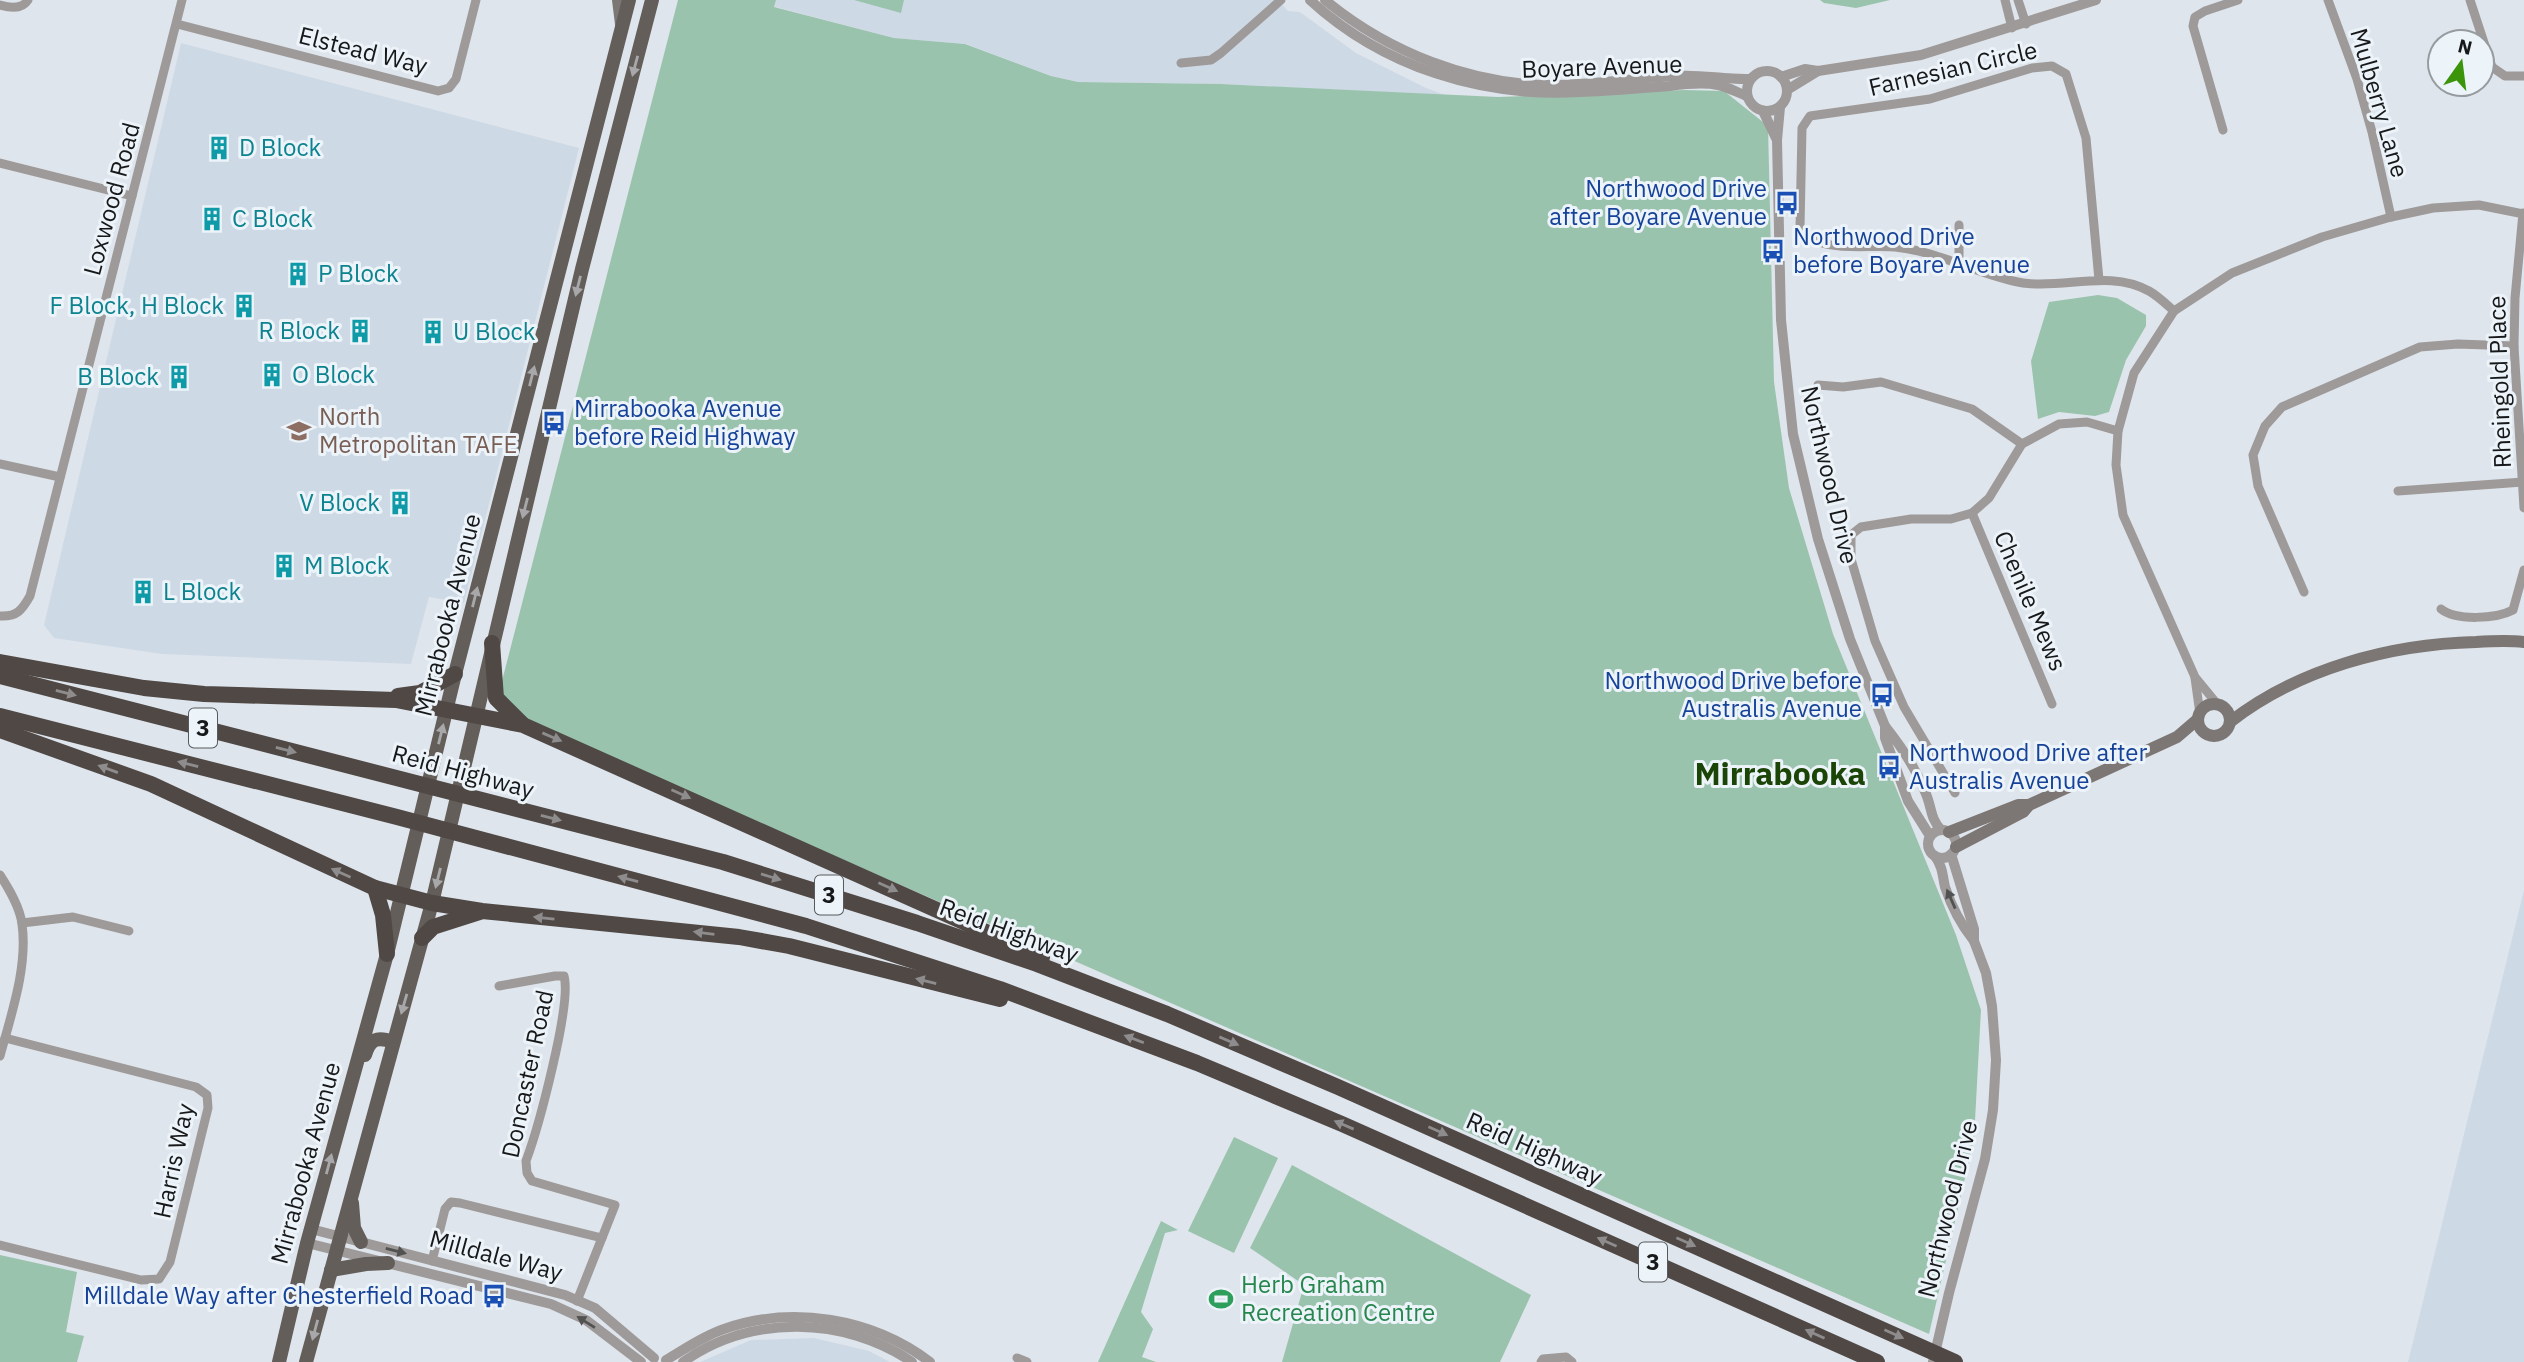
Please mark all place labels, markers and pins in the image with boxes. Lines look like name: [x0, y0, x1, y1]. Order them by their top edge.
place label: D Block: [239, 131, 321, 163]
building icon: D Block: [205, 134, 233, 162]
place label: Northwood Drive after Boyare Avenue: [1549, 172, 1767, 232]
bus stop icon: Northwood Drive after Boyare Avenue: [1773, 189, 1801, 217]
place label: C Block: [232, 202, 313, 234]
building icon: C Block: [198, 205, 226, 233]
place label: Northwood Drive before Boyare Avenue: [1793, 220, 2030, 280]
bus stop icon: Northwood Drive before Boyare Avenue: [1759, 237, 1787, 265]
place label: P Block: [318, 257, 399, 289]
building icon: P Block: [284, 260, 312, 288]
place label: F Block, H Block: [49, 289, 224, 321]
building icon: F Block, H Block: [230, 292, 258, 320]
place label: R Block: [259, 314, 340, 346]
place label: U Block: [453, 315, 536, 347]
building icon: R Block: [346, 317, 374, 345]
building icon: U Block: [419, 318, 447, 346]
place label: O Block: [292, 358, 375, 390]
place label: B Block: [77, 360, 159, 392]
building icon: O Block: [258, 361, 286, 389]
building icon: B Block: [165, 363, 193, 391]
place label: Mirrabooka Avenue before Reid Highway: [574, 392, 796, 452]
place label: North Metropolitan TAFE: [319, 400, 518, 460]
bus stop icon: Mirrabooka Avenue before Reid Highway: [540, 409, 568, 437]
school or university icon: North Metropolitan TAFE: [285, 417, 313, 445]
place label: V Block: [299, 486, 380, 518]
building icon: V Block: [386, 489, 414, 517]
place label: M Block: [304, 549, 390, 581]
building icon: M Block: [270, 552, 298, 580]
place label: L Block: [163, 575, 241, 607]
building icon: L Block: [129, 578, 157, 606]
place label: Northwood Drive before Australis Avenue: [1605, 664, 1862, 724]
bus stop icon: Northwood Drive before Australis Avenue: [1868, 681, 1896, 709]
place label: Northwood Drive after Australis Avenue: [1909, 736, 2147, 796]
bus stop icon: Northwood Drive after Australis Avenue: [1875, 753, 1903, 781]
place label: Herb Graham Recreation Centre: [1241, 1268, 1435, 1328]
place label: Milldale Way after Chesterfield Road: [84, 1279, 474, 1311]
bus stop icon: Milldale Way after Chesterfield Road: [480, 1282, 508, 1310]
sports icon: Herb Graham Recreation Centre: [1207, 1285, 1235, 1313]

